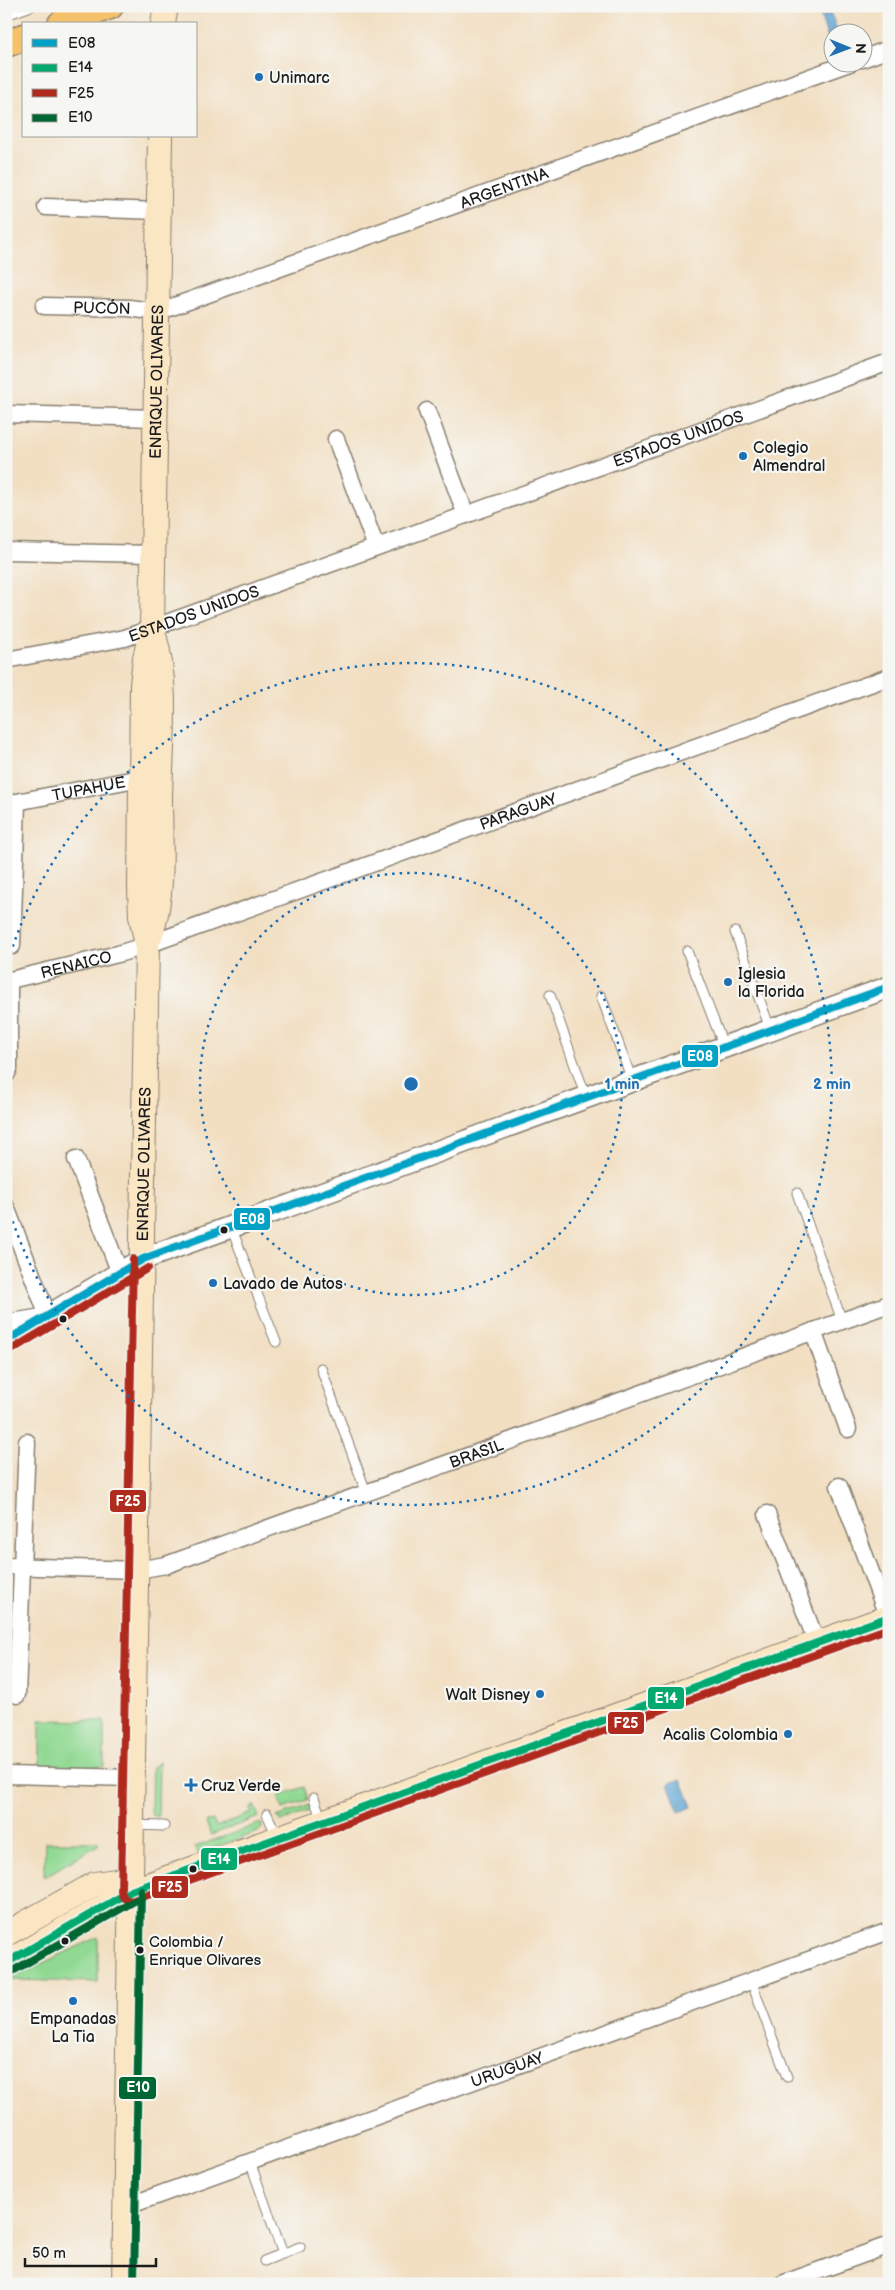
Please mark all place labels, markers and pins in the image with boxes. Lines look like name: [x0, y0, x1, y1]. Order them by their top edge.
place label: Unimarc: [269, 69, 330, 88]
marker: Unimarc: [253, 71, 265, 83]
place label: Colegio Almendral: [753, 439, 825, 476]
marker: Colegio Almendral: [737, 450, 749, 462]
place label: Iglesia la Florida: [738, 965, 805, 1002]
marker: Iglesia la Florida: [722, 976, 734, 988]
centre of rings: [402, 1075, 420, 1093]
unlabelled marker: [219, 1225, 229, 1235]
place label: Lavado de Autos: [223, 1275, 343, 1294]
marker: Lavado de Autos: [207, 1277, 219, 1289]
unlabelled marker: [58, 1314, 68, 1324]
place label: Walt Disney: [446, 1686, 531, 1705]
marker: Walt Disney: [534, 1688, 546, 1700]
place label: Acalis Colombia: [663, 1726, 778, 1745]
marker: Acalis Colombia: [782, 1728, 794, 1740]
place label: Cruz Verde: [201, 1777, 281, 1796]
marker: Cruz Verde: [185, 1779, 197, 1791]
unlabelled marker: [188, 1864, 198, 1874]
place label: Colombia / Enrique Olivares: [149, 1933, 262, 1970]
unlabelled marker: [60, 1936, 70, 1946]
marker: Colombia / Enrique Olivares: [135, 1945, 145, 1955]
marker: Empanadas La Tia: [67, 1995, 79, 2007]
place label: Empanadas La Tia: [30, 2010, 116, 2047]

